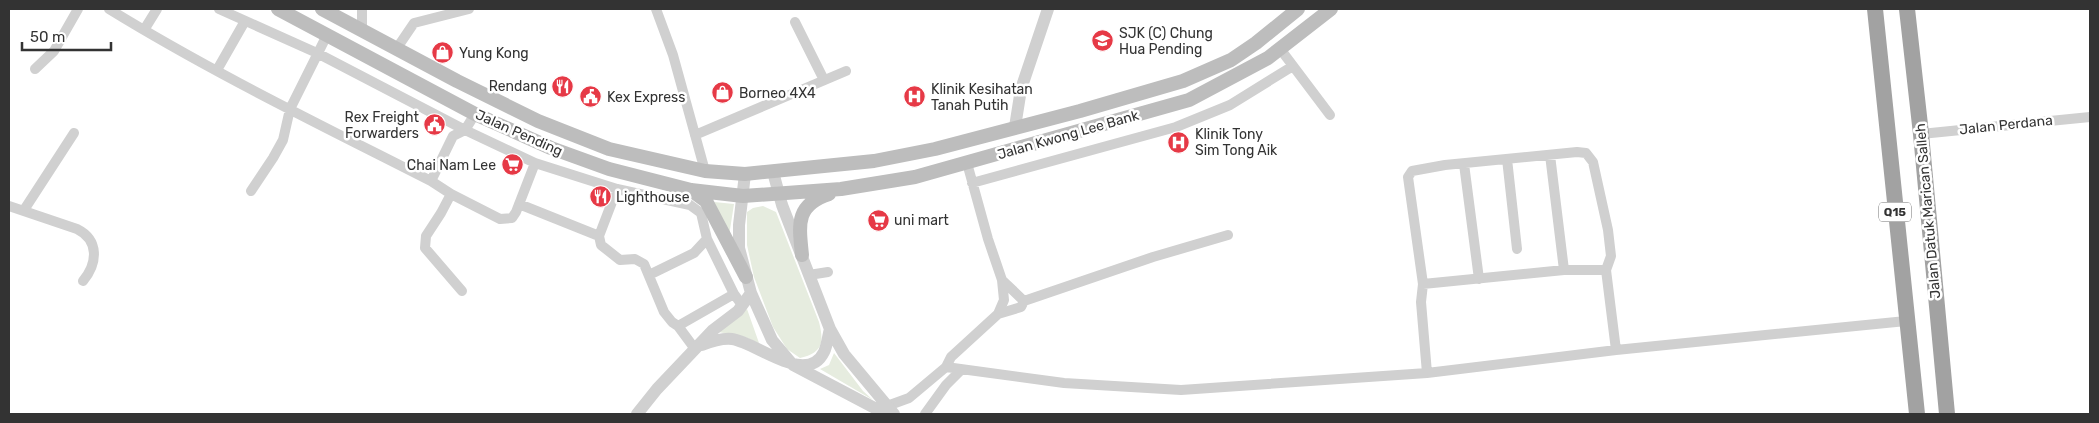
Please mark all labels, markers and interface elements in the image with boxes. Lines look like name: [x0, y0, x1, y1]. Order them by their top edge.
scale bar: [22, 20, 111, 52]
place label: SJK (C) Chung Hua Pending: [1119, 25, 1213, 58]
text: 50 m: [30, 28, 65, 46]
school or university icon: SJK (C) Chung Hua Pending: [1091, 29, 1115, 53]
shop icon: Yung Kong: [431, 41, 455, 65]
place label: Yung Kong: [459, 45, 529, 62]
restaurant icon: Rendang: [551, 74, 575, 98]
place label: Rendang: [489, 78, 547, 95]
shop icon: Borneo 4X4: [711, 81, 735, 105]
place label: Klinik Kesihatan Tanah Putih: [931, 81, 1033, 114]
public building icon: Kex Express: [579, 85, 603, 109]
place label: Borneo 4X4: [739, 85, 816, 102]
hospital icon: Klinik Kesihatan Tanah Putih: [903, 85, 927, 109]
place label: Kex Express: [607, 89, 685, 106]
street label: Jalan Pending: [473, 106, 565, 160]
street label: Jalan Kwong Lee Bank: [995, 106, 1141, 163]
place label: Rex Freight Forwarders: [345, 109, 420, 142]
street label: Jalan Perdana: [1958, 112, 2054, 138]
public building icon: Rex Freight Forwarders: [423, 113, 447, 137]
street label: Jalan Datuk Marican Salleh: [1912, 123, 1944, 299]
place label: Klinik Tony Sim Tong Aik: [1195, 126, 1278, 159]
hospital icon: Klinik Tony Sim Tong Aik: [1167, 130, 1191, 154]
supermarket icon: Chai Nam Lee: [500, 153, 524, 177]
place label: Chai Nam Lee: [407, 157, 496, 174]
restaurant icon: Lighthouse: [588, 185, 612, 209]
place label: Lighthouse: [616, 189, 690, 206]
road number: Q15: [1879, 202, 1911, 222]
supermarket icon: uni mart: [866, 208, 890, 232]
place label: uni mart: [894, 212, 949, 229]

